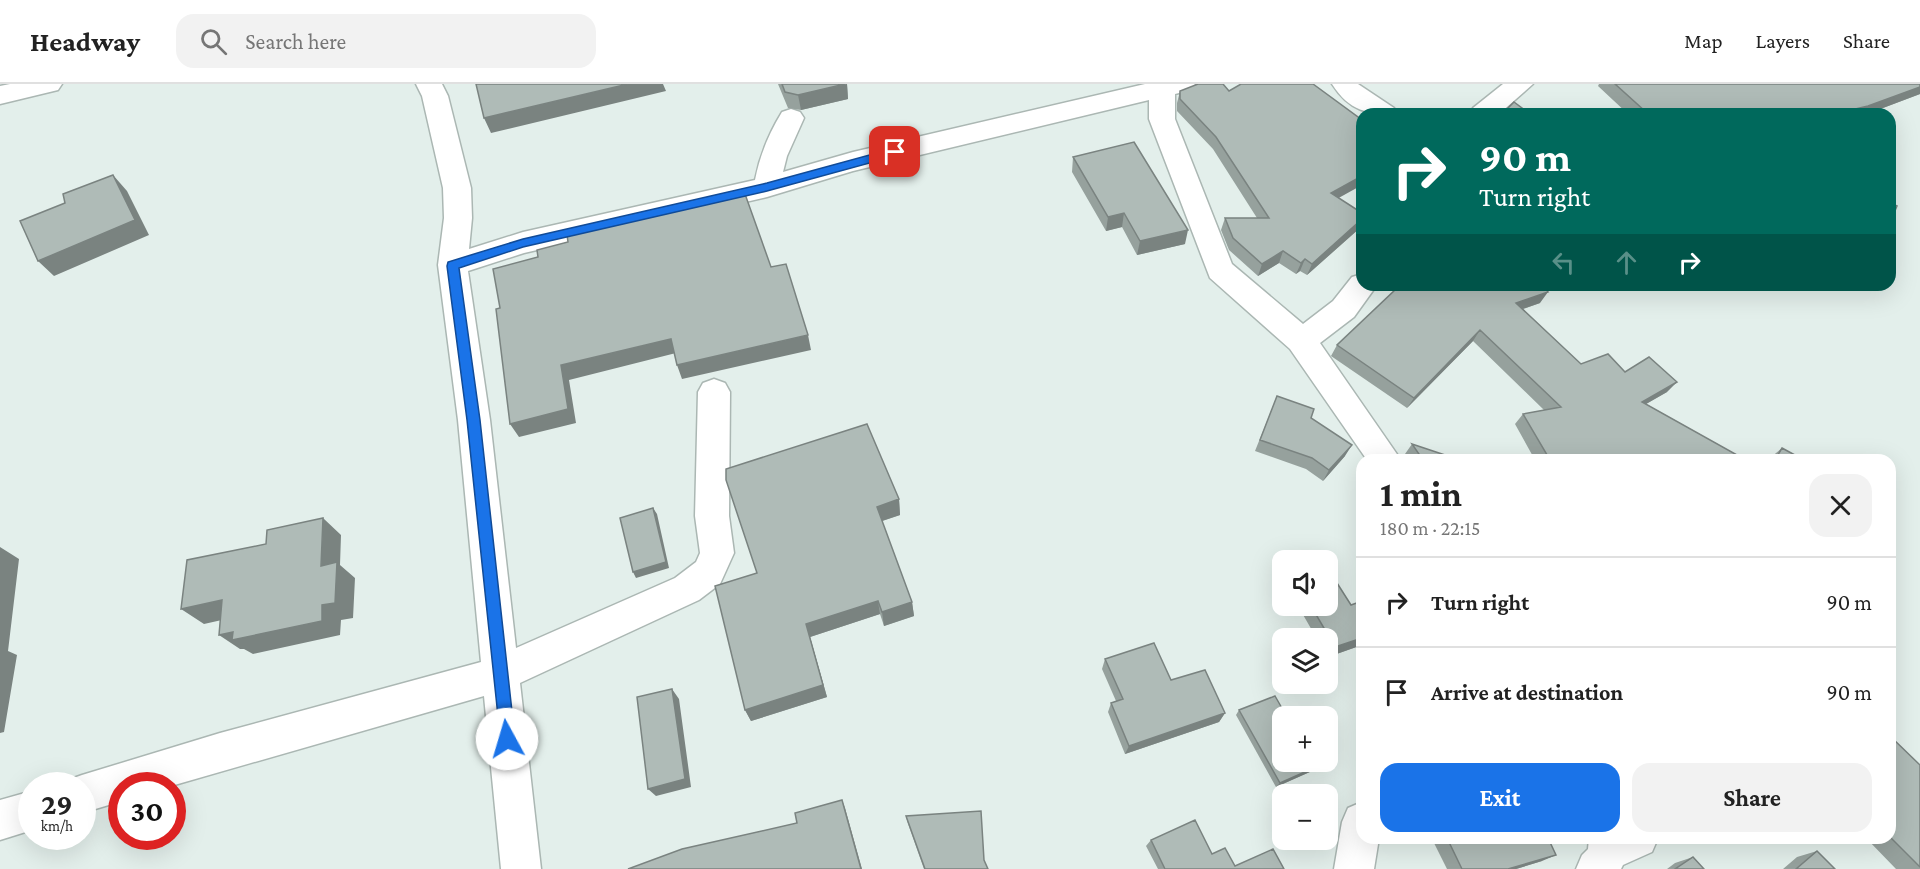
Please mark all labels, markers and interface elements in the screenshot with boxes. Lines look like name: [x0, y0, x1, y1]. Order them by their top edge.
search box: [176, 14, 596, 68]
icon: search: [197, 25, 230, 58]
text: Headway: [30, 26, 140, 57]
text: Search here: [245, 29, 346, 54]
text: Map: [1684, 29, 1723, 53]
text: Layers: [1756, 29, 1810, 53]
text: Share: [1843, 29, 1890, 53]
pin: [869, 126, 920, 177]
icon: right: [1380, 132, 1458, 210]
text: 90 m: [1479, 133, 1571, 180]
icon: arrive: [878, 135, 911, 168]
text: Turn right: [1479, 182, 1590, 212]
icon: left: [1547, 246, 1580, 279]
icon: ahead: [1610, 246, 1643, 279]
icon: right: [1673, 246, 1706, 279]
text: 1 min: [1380, 474, 1462, 514]
button: close: [1809, 474, 1872, 537]
text: 180 m · 22:15: [1380, 517, 1480, 539]
map controls: [1272, 550, 1338, 850]
button: sound: [1272, 550, 1338, 616]
icon: right: [1380, 586, 1413, 619]
text: Turn right: [1431, 590, 1529, 615]
text: 90 m: [1827, 590, 1872, 615]
button: layers: [1272, 628, 1338, 694]
icon: arrive: [1380, 676, 1413, 709]
text: Arrive at destination: [1431, 680, 1623, 705]
text: 90 m: [1827, 680, 1872, 705]
button: +: [1272, 706, 1338, 772]
position arrow: [475, 707, 539, 771]
button: Exit: [1380, 763, 1620, 832]
button: Share: [1632, 763, 1872, 832]
speed limit sign: 30: [108, 772, 186, 850]
button: −: [1272, 784, 1338, 850]
text: 29: [41, 787, 73, 820]
text: km/h: [41, 818, 73, 834]

